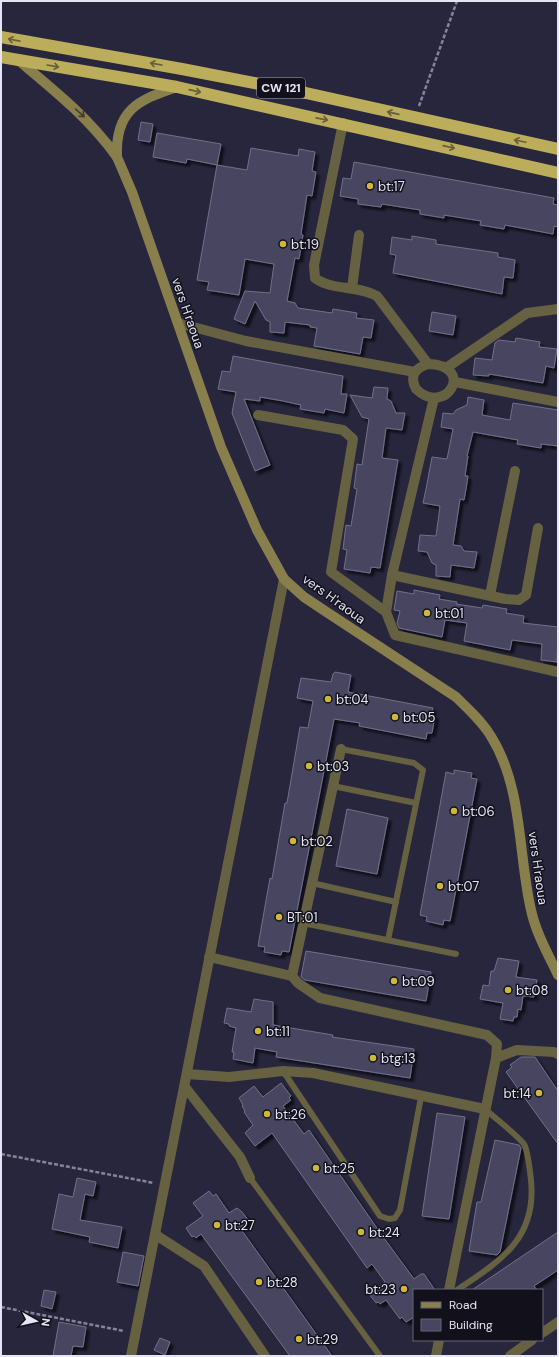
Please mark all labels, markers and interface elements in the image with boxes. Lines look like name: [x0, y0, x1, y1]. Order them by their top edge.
one-way arrow: [8, 35, 21, 43]
one-way arrow: [150, 60, 163, 68]
one-way arrow: [46, 62, 59, 70]
road number: CW 121: [257, 78, 305, 98]
one-way arrow: [188, 87, 201, 95]
one-way arrow: [74, 108, 85, 117]
one-way arrow: [387, 109, 400, 117]
one-way arrow: [315, 115, 328, 123]
one-way arrow: [514, 136, 527, 144]
one-way arrow: [442, 144, 455, 152]
place label: bt:17: [378, 178, 405, 195]
marker: bt:17: [365, 181, 375, 191]
place label: bt:19: [291, 236, 319, 253]
marker: bt:19: [278, 239, 288, 249]
street label: vers H'raoua: [168, 275, 208, 351]
street label: vers H'raoua: [299, 570, 369, 628]
place label: bt:01: [435, 605, 464, 622]
marker: bt:01: [422, 608, 432, 618]
place label: bt:04: [336, 691, 368, 708]
marker: bt:04: [323, 694, 333, 704]
place label: bt:05: [403, 709, 435, 726]
marker: bt:05: [390, 712, 400, 722]
place label: bt:03: [317, 758, 349, 775]
marker: bt:03: [304, 761, 314, 771]
place label: bt:06: [462, 803, 495, 820]
marker: bt:06: [449, 806, 459, 816]
street label: vers H'raoua: [524, 830, 552, 906]
place label: bt:02: [301, 833, 333, 850]
marker: bt:02: [288, 836, 298, 846]
place label: bt:07: [448, 878, 479, 895]
marker: bt:07: [435, 881, 445, 891]
place label: BT:01: [287, 909, 318, 926]
marker: BT:01: [274, 912, 284, 922]
place label: bt:09: [402, 973, 435, 990]
marker: bt:09: [389, 976, 399, 986]
place label: bt:08: [516, 982, 548, 999]
marker: bt:08: [503, 985, 513, 995]
place label: bt:11: [266, 1023, 290, 1040]
marker: bt:11: [253, 1026, 263, 1036]
place label: btg:13: [381, 1050, 416, 1067]
marker: btg:13: [368, 1053, 378, 1063]
place label: bt:14: [503, 1085, 531, 1102]
marker: bt:14: [534, 1088, 544, 1098]
place label: bt:26: [275, 1106, 306, 1123]
marker: bt:26: [262, 1109, 272, 1119]
place label: bt:25: [324, 1160, 355, 1177]
marker: bt:25: [311, 1163, 321, 1173]
place label: bt:27: [225, 1217, 255, 1234]
marker: bt:27: [212, 1220, 222, 1230]
place label: bt:24: [369, 1224, 400, 1241]
marker: bt:24: [356, 1227, 366, 1237]
place label: bt:28: [267, 1274, 298, 1291]
marker: bt:28: [254, 1277, 264, 1287]
place label: bt:23: [365, 1281, 396, 1298]
marker: bt:23: [399, 1284, 409, 1294]
legend: [413, 1289, 543, 1341]
text: Road: [449, 1297, 477, 1313]
north arrow: [16, 1301, 56, 1341]
text: N: [38, 1317, 53, 1327]
text: Building: [449, 1317, 493, 1333]
place label: bt:29: [307, 1331, 338, 1348]
marker: bt:29: [294, 1334, 304, 1344]

